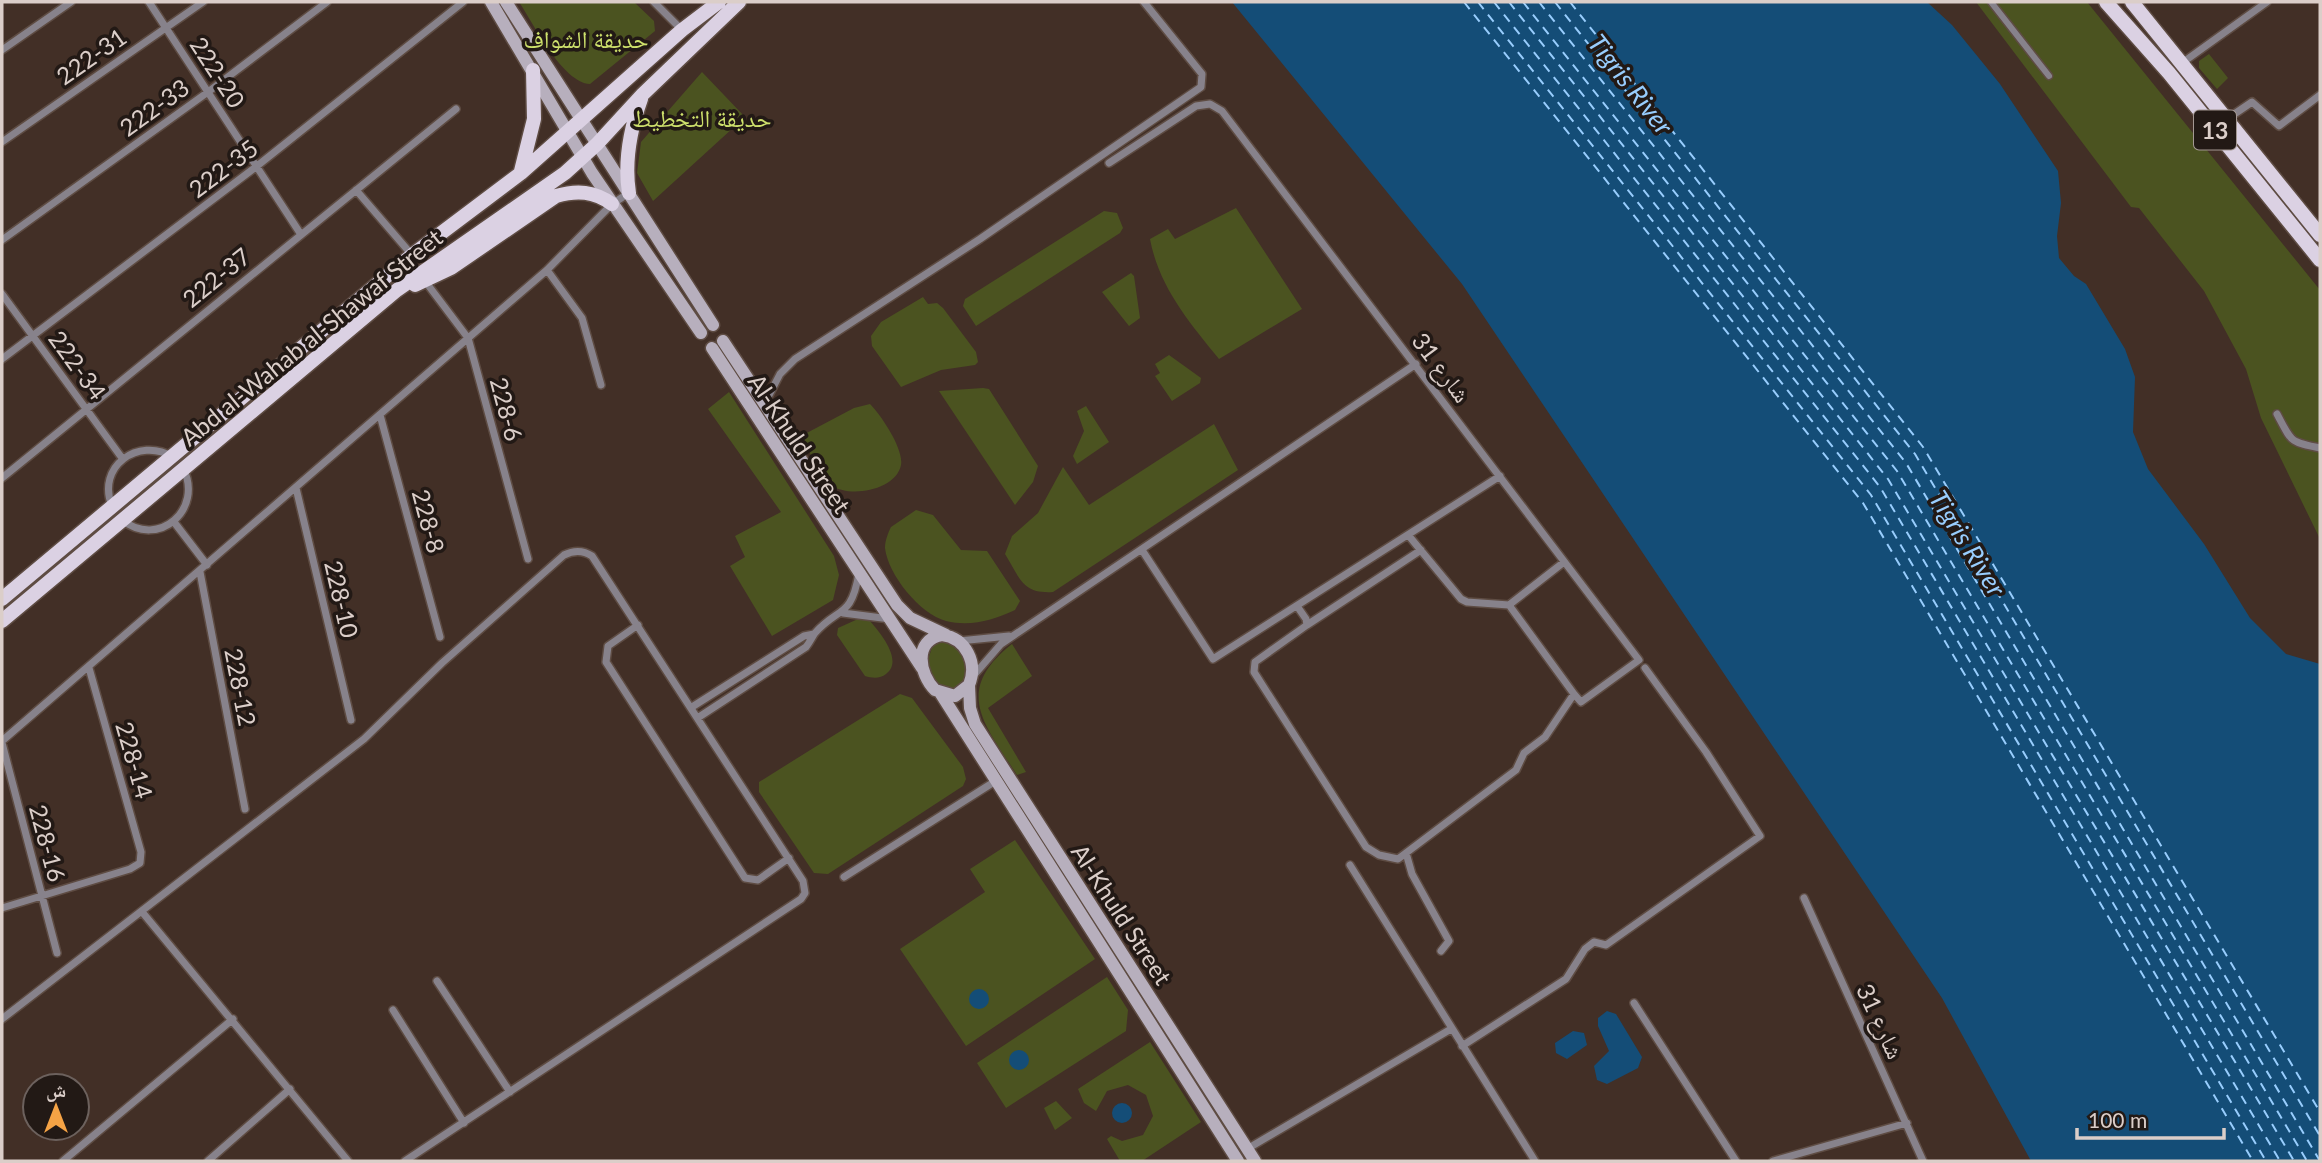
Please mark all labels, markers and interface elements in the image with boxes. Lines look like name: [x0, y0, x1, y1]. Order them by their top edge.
street label: 222-31: [51, 22, 131, 90]
park label: حديقة الشواف: [523, 24, 649, 53]
water label: Tigris River: [1582, 27, 1681, 141]
street label: 222-20: [184, 31, 252, 113]
street label: 222-33: [114, 72, 194, 142]
park label: حديقة التخطيط: [633, 103, 771, 132]
road number: 13: [2194, 111, 2236, 150]
street label: 222-35: [183, 133, 263, 203]
street label: Abd al-Wahab al-Shawaf Street: [174, 222, 448, 451]
street label: 222-37: [176, 241, 256, 313]
street label: 222-34: [43, 325, 113, 405]
street label: شارع 31: [1405, 326, 1478, 409]
street label: Al-Khuld Street: [743, 368, 858, 519]
street label: 228-6: [485, 374, 529, 444]
water label: Tigris River: [1923, 484, 2014, 603]
street label: 228-8: [407, 486, 451, 556]
street label: 228-10: [319, 557, 365, 641]
street label: 228-12: [219, 646, 263, 728]
street label: 228-14: [110, 718, 160, 802]
street label: 228-16: [24, 801, 72, 885]
street label: Al-Khuld Street: [1066, 838, 1178, 990]
street label: شارع 31: [1849, 979, 1911, 1064]
north arrow: [21, 1072, 91, 1142]
text: ش: [46, 1078, 66, 1102]
scale bar: [2077, 1096, 2224, 1140]
text: 100 m: [2088, 1107, 2147, 1132]

